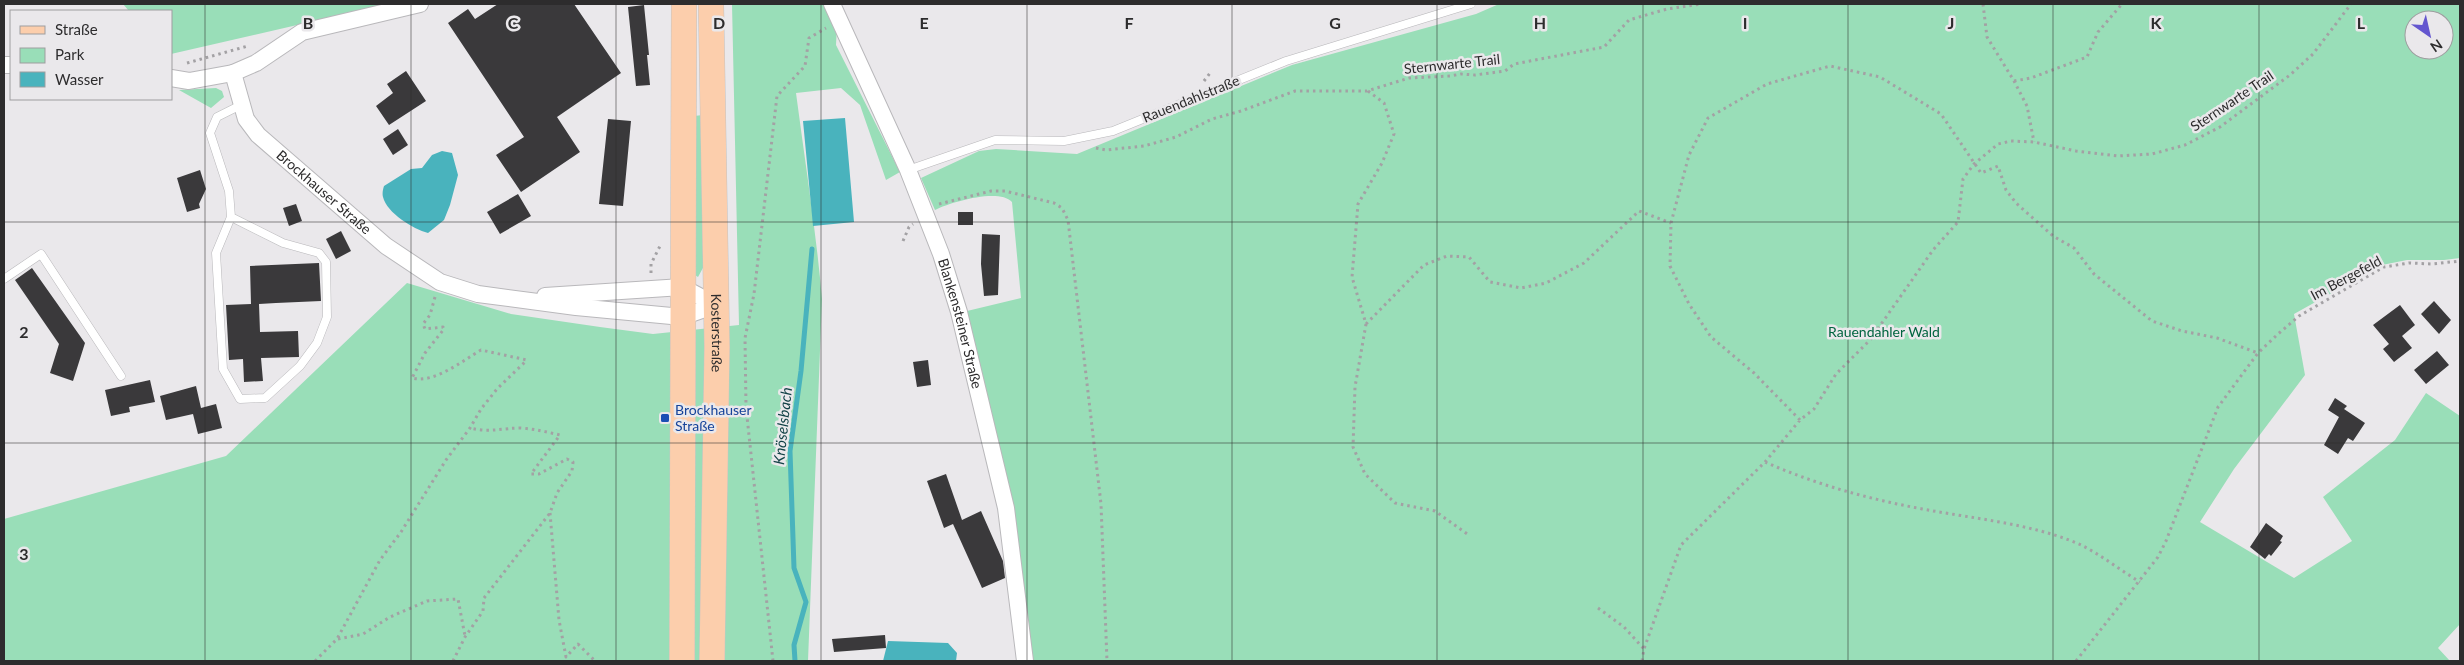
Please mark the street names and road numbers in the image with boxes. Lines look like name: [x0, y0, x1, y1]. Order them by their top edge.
street label: Sternwarte Trail: [1403, 50, 1501, 77]
street label: Sternwarte Trail: [2187, 67, 2276, 135]
street label: Rauendahlstraße: [1140, 71, 1242, 126]
street label: Brockhauser Straße: [273, 146, 375, 237]
street label: Im Bergefeld: [2307, 252, 2384, 303]
street label: Blankensteiner Straße: [935, 256, 986, 390]
street label: Kosterstraße: [708, 293, 726, 372]

